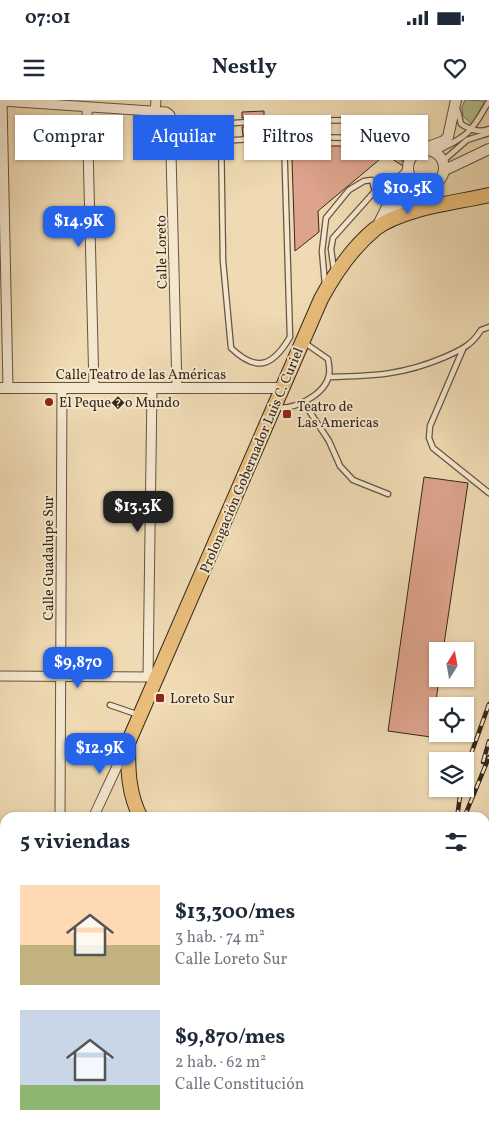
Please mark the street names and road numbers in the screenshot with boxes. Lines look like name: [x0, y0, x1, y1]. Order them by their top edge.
street label: Calle Loreto: [152, 215, 173, 289]
street label: Prolongación Gobernador Luis C. Curiel: [196, 345, 309, 576]
street label: Calle Teatro de las Américas: [56, 366, 226, 385]
street label: Calle Guadalupe Sur: [40, 495, 59, 620]

